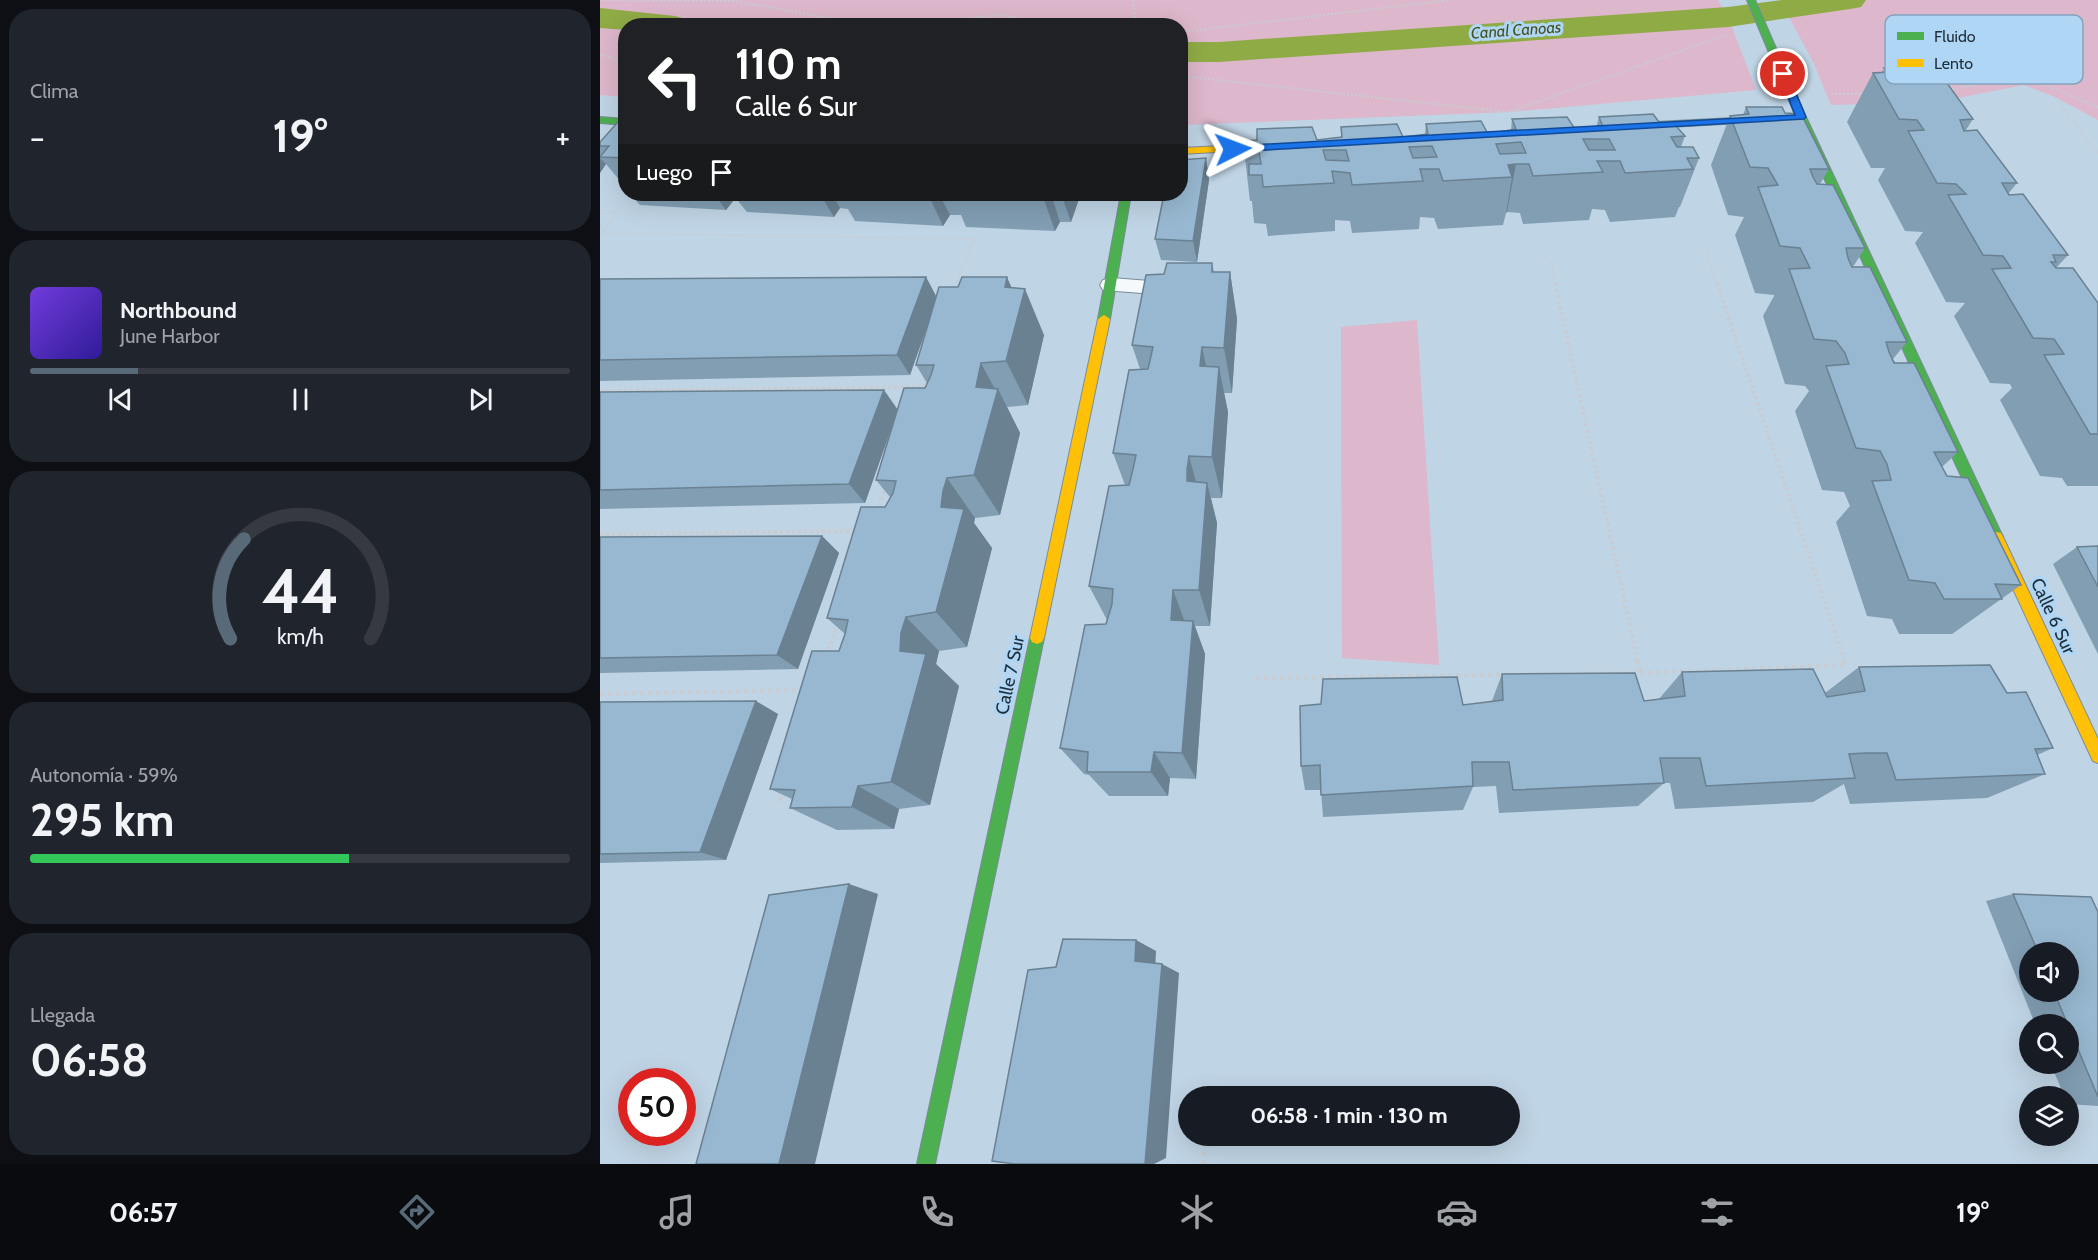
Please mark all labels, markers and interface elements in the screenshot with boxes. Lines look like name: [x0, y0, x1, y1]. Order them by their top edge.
legend: [1885, 15, 2083, 84]
water label: Canal Canoas: [1470, 17, 1562, 43]
text: Fluido: [1934, 27, 1976, 46]
text: 110 m: [735, 38, 842, 90]
icon: left: [636, 42, 714, 120]
pin: [1757, 48, 1808, 99]
text: Lento: [1934, 54, 1973, 73]
icon: arrive: [1766, 57, 1799, 90]
text: Clima: [30, 79, 78, 103]
text: Calle 6 Sur: [735, 90, 857, 123]
text: 19°: [273, 109, 327, 163]
text: −: [30, 117, 45, 157]
text: +: [555, 117, 570, 157]
position arrow: [1201, 117, 1265, 181]
icon: arrive: [705, 156, 738, 189]
text: Luego: [636, 159, 693, 186]
text: Northbound: [120, 297, 237, 324]
text: June Harbor: [120, 324, 220, 348]
icon: previous: [104, 383, 137, 416]
icon: pause: [284, 383, 317, 416]
icon: next: [464, 383, 497, 416]
text: 44: [261, 553, 339, 629]
street label: Calle 6 Sur: [2026, 575, 2080, 658]
text: km/h: [277, 623, 323, 649]
street label: Calle 7 Sur: [991, 633, 1029, 716]
text: Autonomía · 59%: [30, 763, 178, 787]
text: 295 km: [30, 793, 174, 847]
map controls: [2019, 942, 2079, 1146]
button: sound: [2019, 942, 2079, 1002]
text: Llegada: [30, 1003, 95, 1027]
button: search: [2019, 1014, 2079, 1074]
text: 06:58: [30, 1033, 148, 1087]
speed limit sign: 50: [618, 1068, 696, 1146]
button: layers: [2019, 1086, 2079, 1146]
text: 06:58 · 1 min · 130 m: [1250, 1102, 1448, 1129]
icon: directions: [396, 1191, 438, 1233]
icon: music: [656, 1191, 698, 1233]
icon: phone: [916, 1191, 958, 1233]
icon: climate: [1176, 1191, 1218, 1233]
icon: car: [1436, 1191, 1478, 1233]
icon: filters: [1696, 1191, 1738, 1233]
text: 06:57: [109, 1196, 178, 1229]
text: 19°: [1956, 1196, 1989, 1229]

